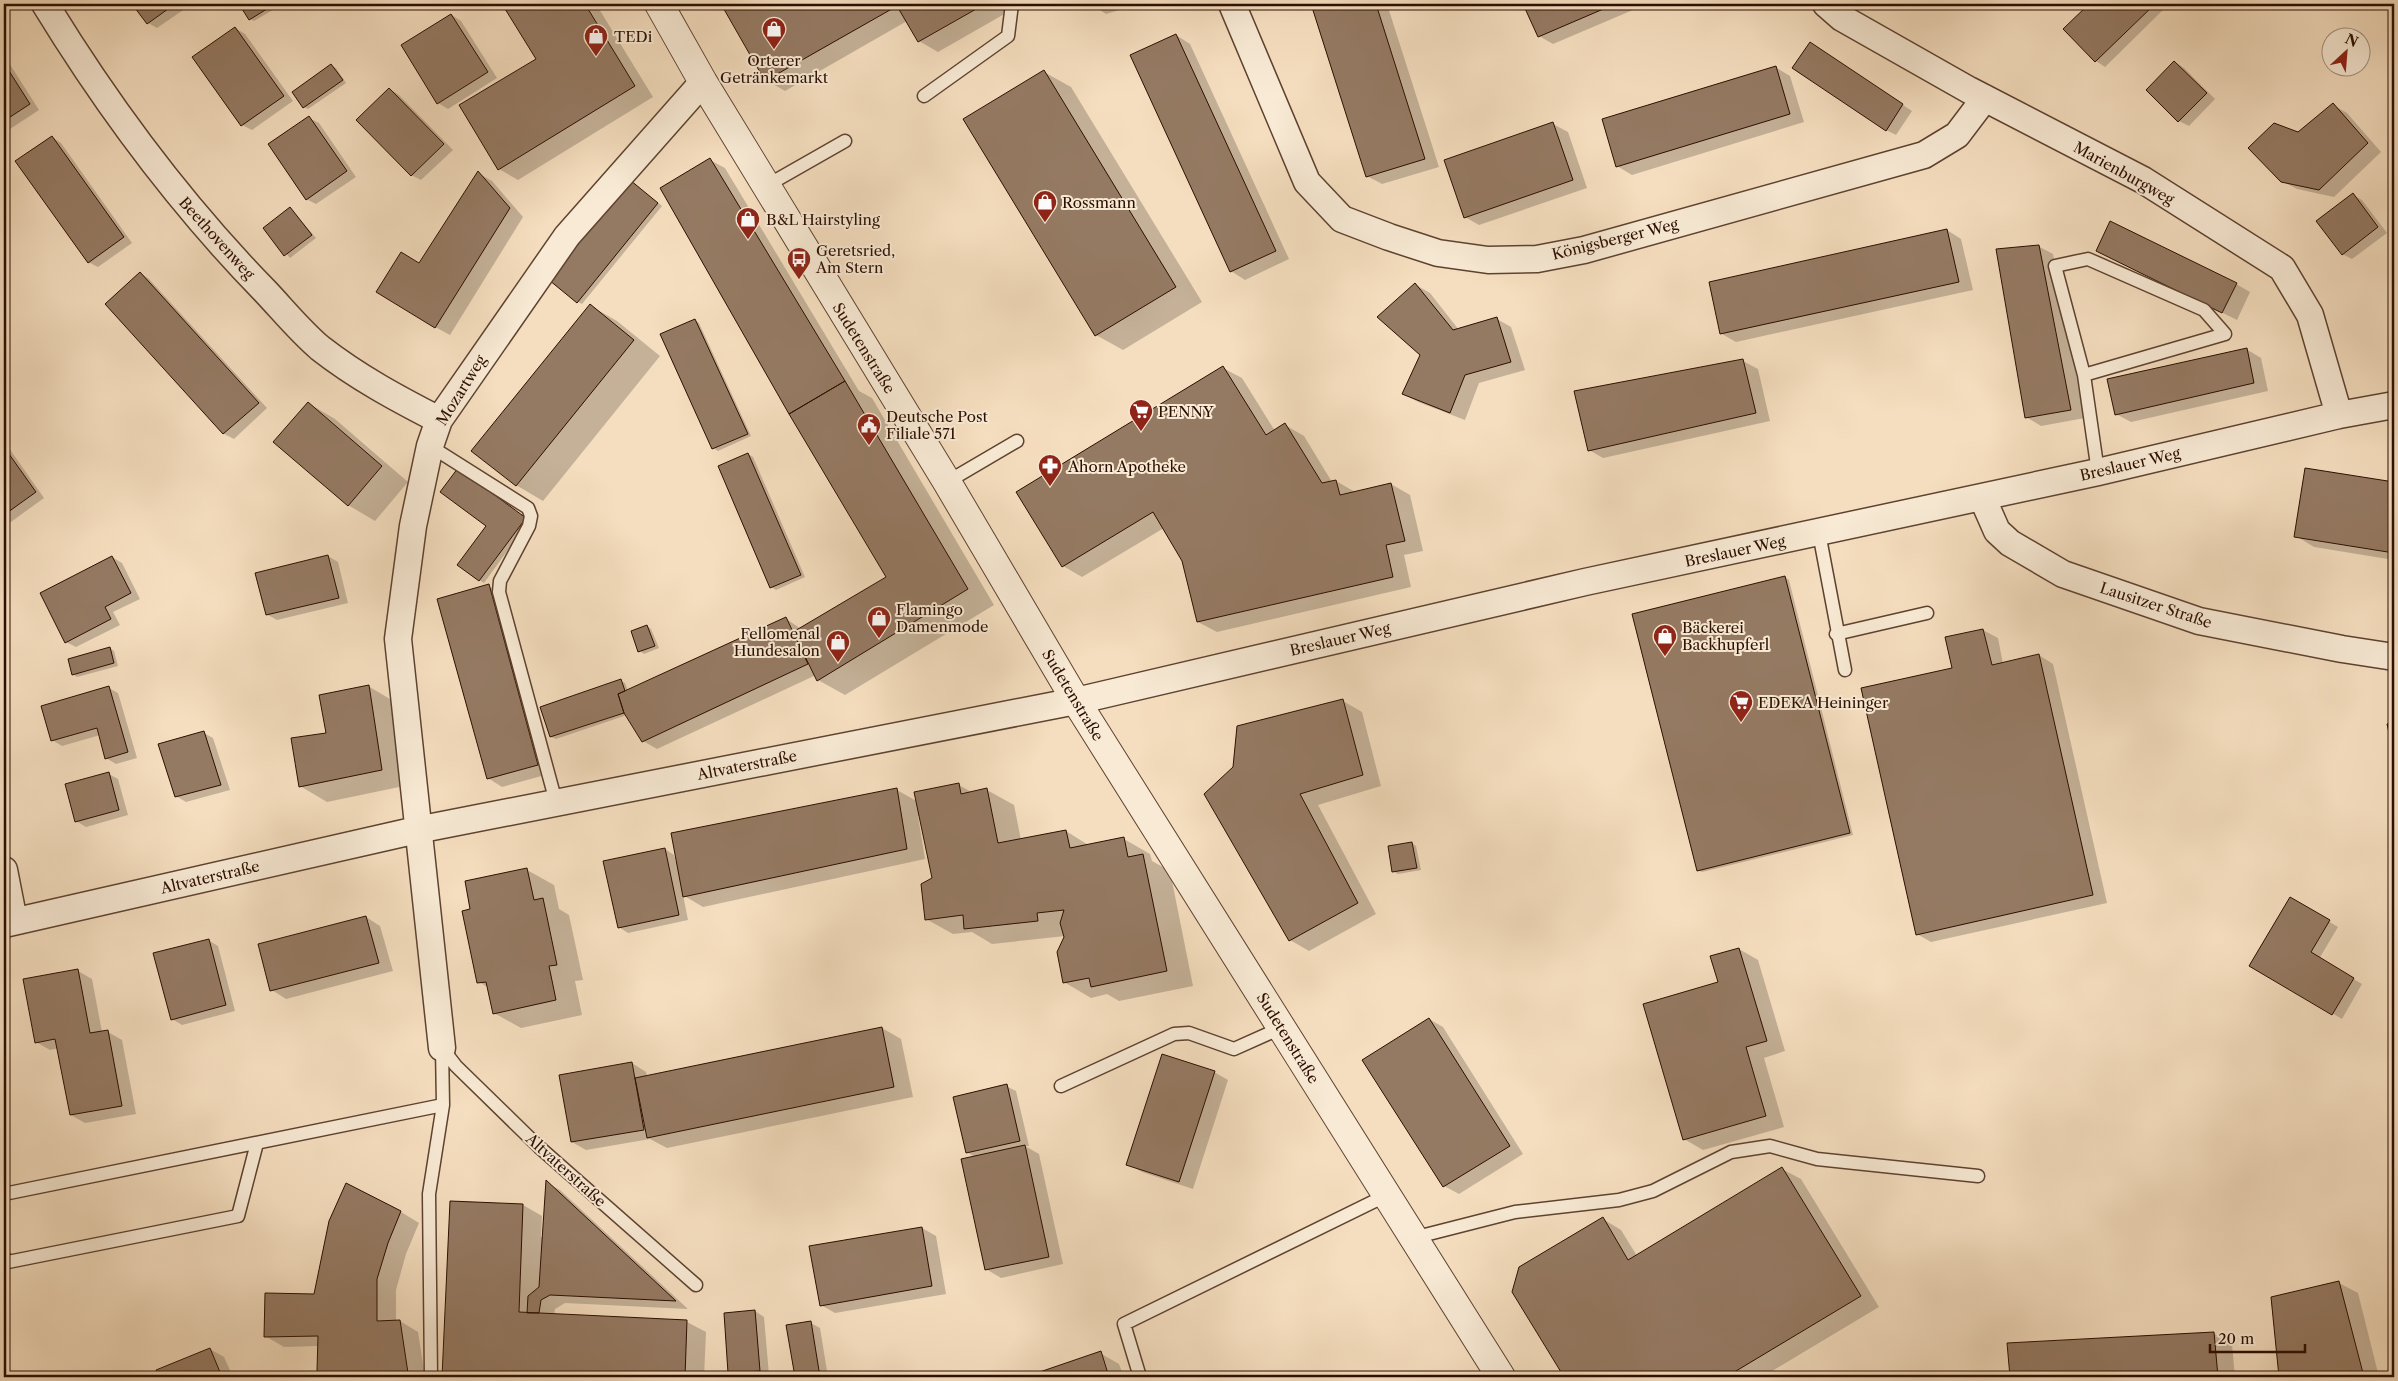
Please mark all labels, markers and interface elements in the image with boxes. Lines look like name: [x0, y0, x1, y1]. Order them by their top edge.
shop icon: Orterer Getränkemarkt: [761, 16, 787, 50]
shop icon: TEDi: [583, 23, 609, 57]
place label: TEDi: [614, 27, 653, 46]
north arrow: [2320, 28, 2370, 78]
text: N: [2342, 30, 2361, 51]
place label: Orterer Getränkemarkt: [720, 51, 829, 87]
street label: Marienburgweg: [2070, 137, 2178, 209]
shop icon: Rossmann: [1032, 189, 1058, 223]
street label: Beethovenweg: [175, 193, 259, 283]
place label: Rossmann: [1062, 193, 1136, 212]
shop icon: B&L Hairstyling: [735, 206, 761, 240]
place label: B&L Hairstyling: [766, 210, 880, 229]
street label: Königsberger Weg: [1550, 214, 1680, 264]
place label: Geretsried, Am Stern: [815, 241, 895, 277]
bus stop icon: Geretsried, Am Stern: [786, 246, 812, 280]
street label: Sudetenstraße: [828, 299, 900, 397]
street label: Mozartweg: [432, 351, 490, 429]
supermarket icon: PENNY: [1128, 398, 1154, 432]
place label: PENNY: [1158, 402, 1214, 421]
place label: Deutsche Post Filiale 571: [886, 407, 988, 443]
public building icon: Deutsche Post Filiale 571: [856, 412, 882, 446]
street label: Breslauer Weg: [2078, 443, 2182, 485]
pharmacy icon: Ahorn Apotheke: [1037, 453, 1063, 487]
place label: Ahorn Apotheke: [1067, 457, 1186, 476]
street label: Breslauer Weg: [1683, 531, 1787, 571]
street label: Lausitzer Straße: [2098, 578, 2214, 632]
place label: Flamingo Damenmode: [896, 600, 989, 636]
shop icon: Flamingo Damenmode: [866, 605, 892, 639]
street label: Breslauer Weg: [1288, 618, 1392, 660]
place label: Bäckerei Backhupferl: [1682, 618, 1770, 654]
shop icon: Bäckerei Backhupferl: [1652, 623, 1678, 657]
place label: Fellomenal Hundesalon: [734, 624, 821, 660]
shop icon: Fellomenal Hundesalon: [825, 629, 851, 663]
street label: Sudetenstraße: [1038, 646, 1108, 744]
supermarket icon: EDEKA Heininger: [1728, 689, 1754, 723]
place label: EDEKA Heininger: [1758, 693, 1889, 712]
street label: Altvaterstraße: [695, 746, 798, 784]
street label: Altvaterstraße: [158, 856, 261, 898]
street label: Sudetenstraße: [1252, 989, 1324, 1087]
street label: Altvaterstraße: [521, 1128, 610, 1211]
scale bar: [2210, 1321, 2306, 1353]
text: 20 m: [2218, 1329, 2254, 1348]

